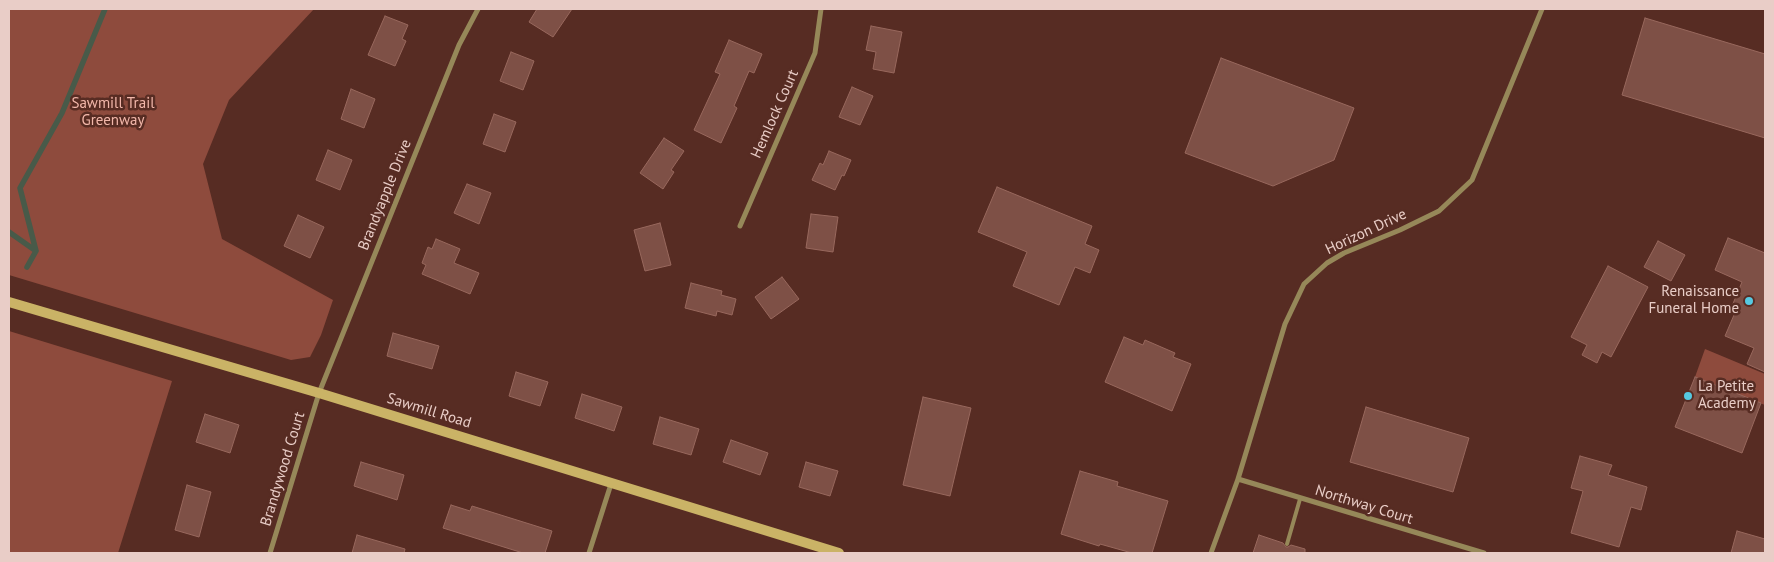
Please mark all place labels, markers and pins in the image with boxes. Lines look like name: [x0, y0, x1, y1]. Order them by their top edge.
place label: Renaissance Funeral Home: [1648, 283, 1739, 318]
marker: Renaissance Funeral Home: [1743, 295, 1755, 307]
place label: La Petite Academy: [1698, 378, 1756, 413]
marker: La Petite Academy: [1682, 390, 1694, 402]

